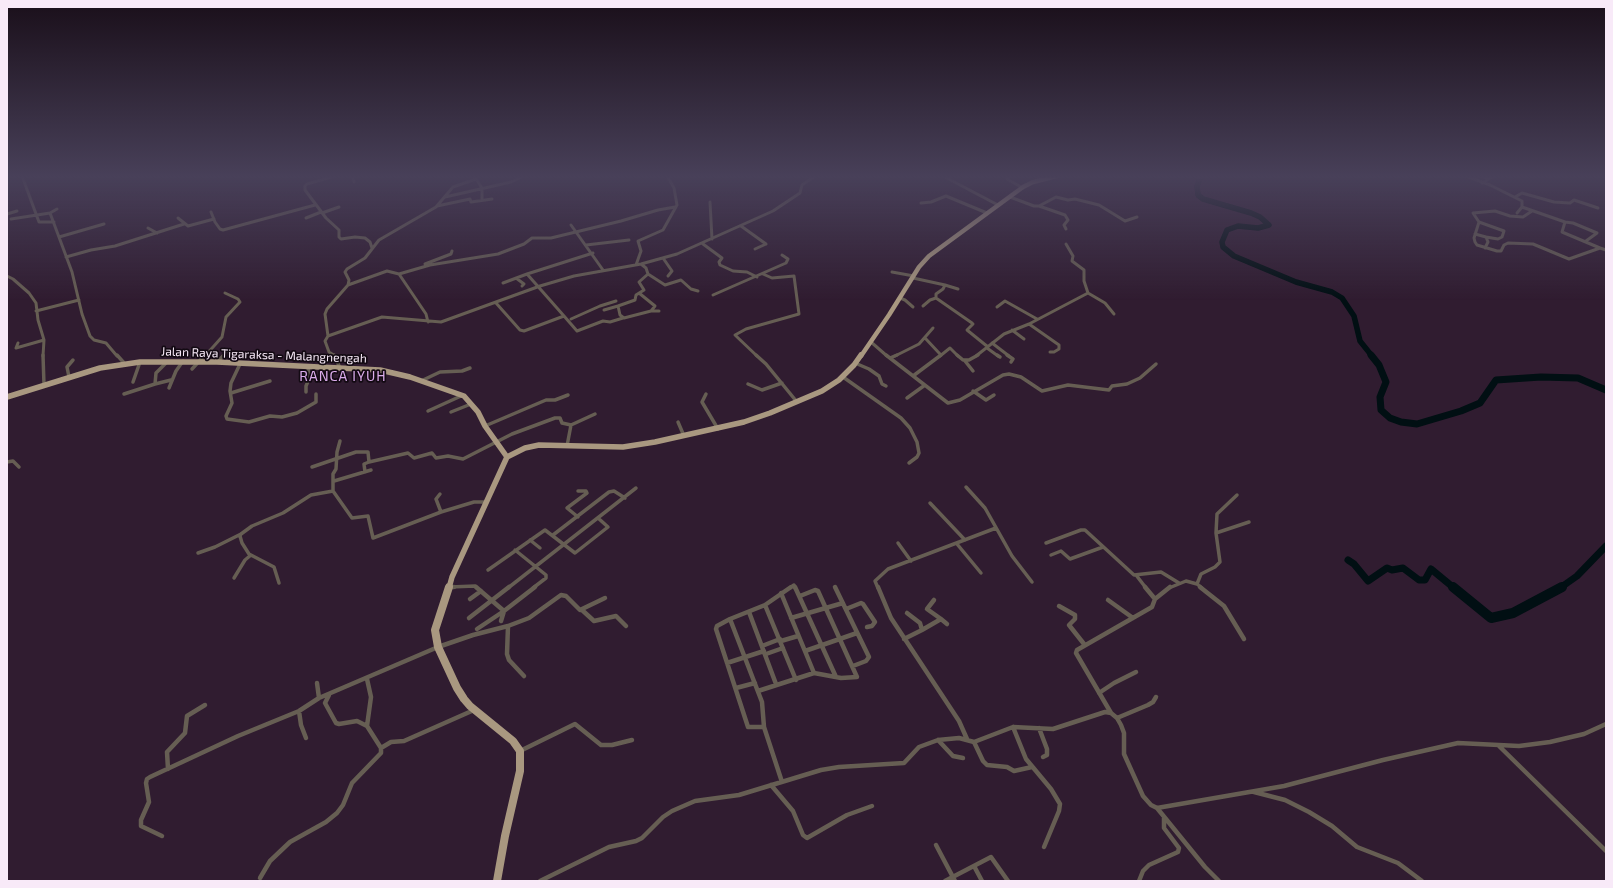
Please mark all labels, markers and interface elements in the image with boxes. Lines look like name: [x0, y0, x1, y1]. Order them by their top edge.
street label: Jalan Raya Tigaraksa - Malangnengah: [161, 344, 367, 366]
district label: RANCA IYUH: [299, 368, 387, 384]

